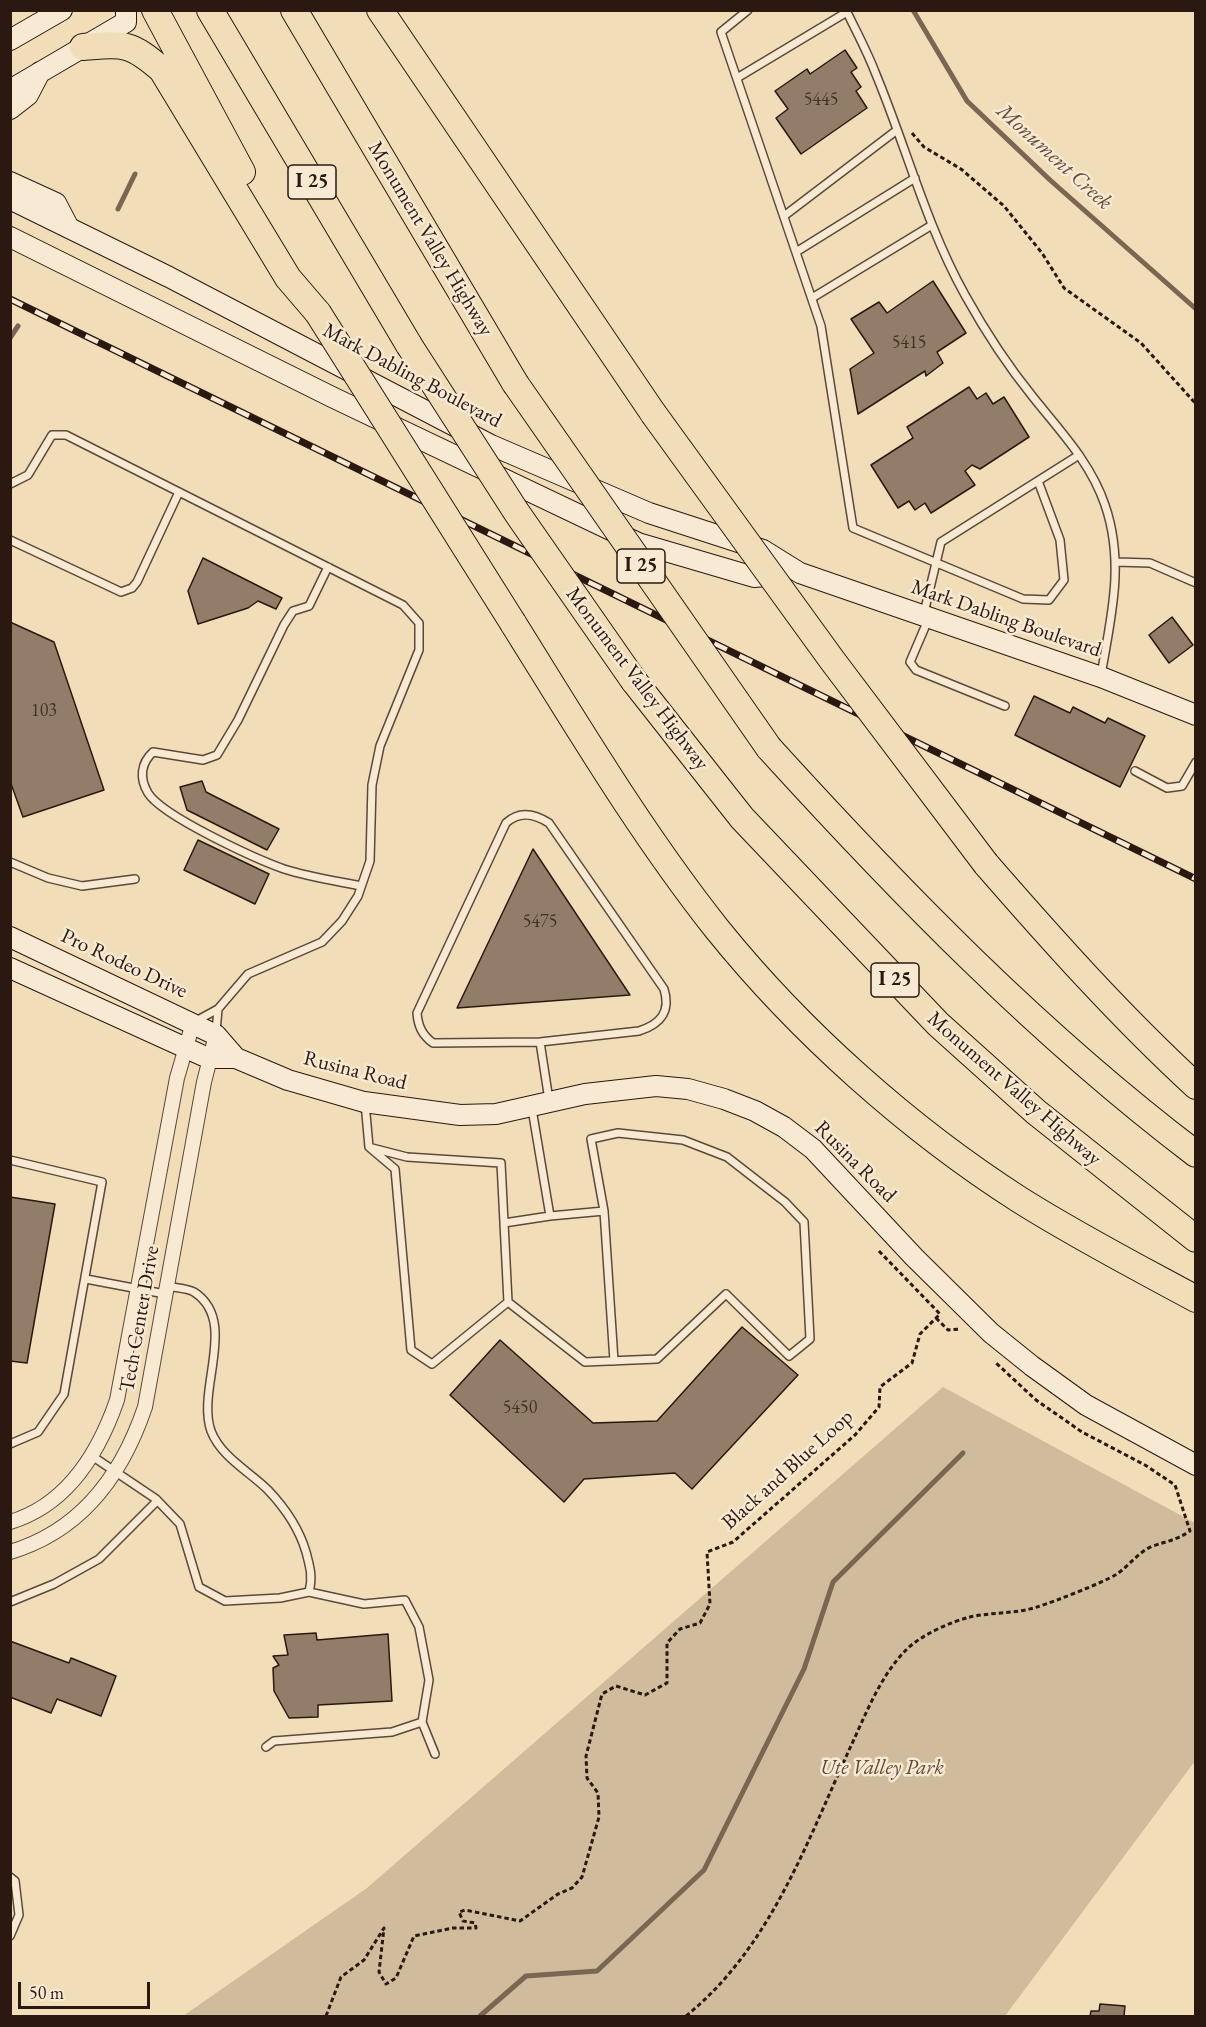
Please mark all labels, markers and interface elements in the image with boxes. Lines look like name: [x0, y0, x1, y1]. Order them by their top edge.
house number: 5445: [804, 89, 838, 111]
water label: Monument Creek: [991, 98, 1117, 216]
street label: Monument Valley Highway: [362, 137, 498, 341]
road number: I 25: [288, 165, 336, 199]
street label: Mark Dabling Boulevard: [318, 318, 506, 434]
house number: 5415: [892, 332, 926, 354]
road number: I 25: [617, 549, 665, 583]
street label: Mark Dabling Boulevard: [908, 575, 1104, 663]
street label: Monument Valley Highway: [560, 583, 714, 775]
house number: 103: [31, 700, 57, 722]
house number: 5475: [523, 911, 557, 933]
street label: Pro Rodeo Drive: [57, 924, 191, 1004]
road number: I 25: [871, 963, 919, 997]
street label: Monument Valley Highway: [922, 1006, 1106, 1172]
street label: Rusina Road: [301, 1046, 409, 1096]
street label: Rusina Road: [809, 1116, 901, 1208]
street label: Tech Center Drive: [115, 1244, 165, 1394]
house number: 5450: [503, 1397, 537, 1419]
street label: Black and Blue Loop: [717, 1405, 859, 1535]
park label: Ute Valley Park: [820, 1755, 944, 1781]
scale bar: [21, 1970, 153, 2008]
text: 50 m: [29, 1981, 64, 2004]

